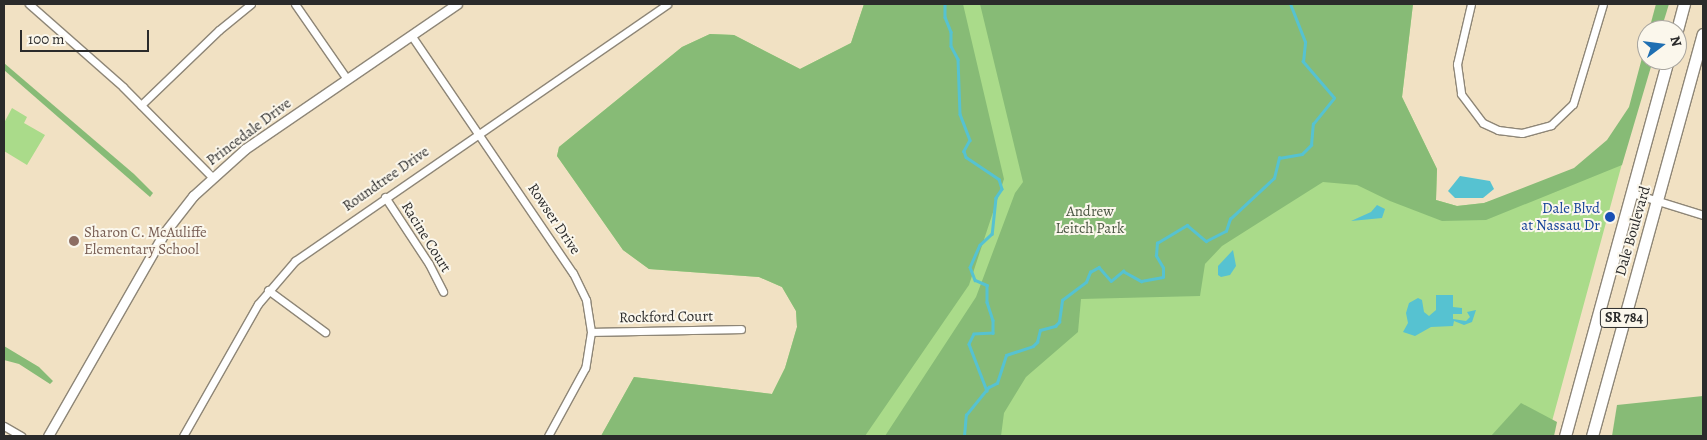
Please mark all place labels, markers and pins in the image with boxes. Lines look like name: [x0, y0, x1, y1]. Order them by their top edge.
place label: Dale Blvd at Nassau Dr: [1521, 199, 1600, 234]
marker: Dale Blvd at Nassau Dr: [1604, 211, 1616, 223]
place label: Sharon C. McAuliffe Elementary School: [84, 223, 207, 258]
marker: Sharon C. McAuliffe Elementary School: [68, 235, 80, 247]

